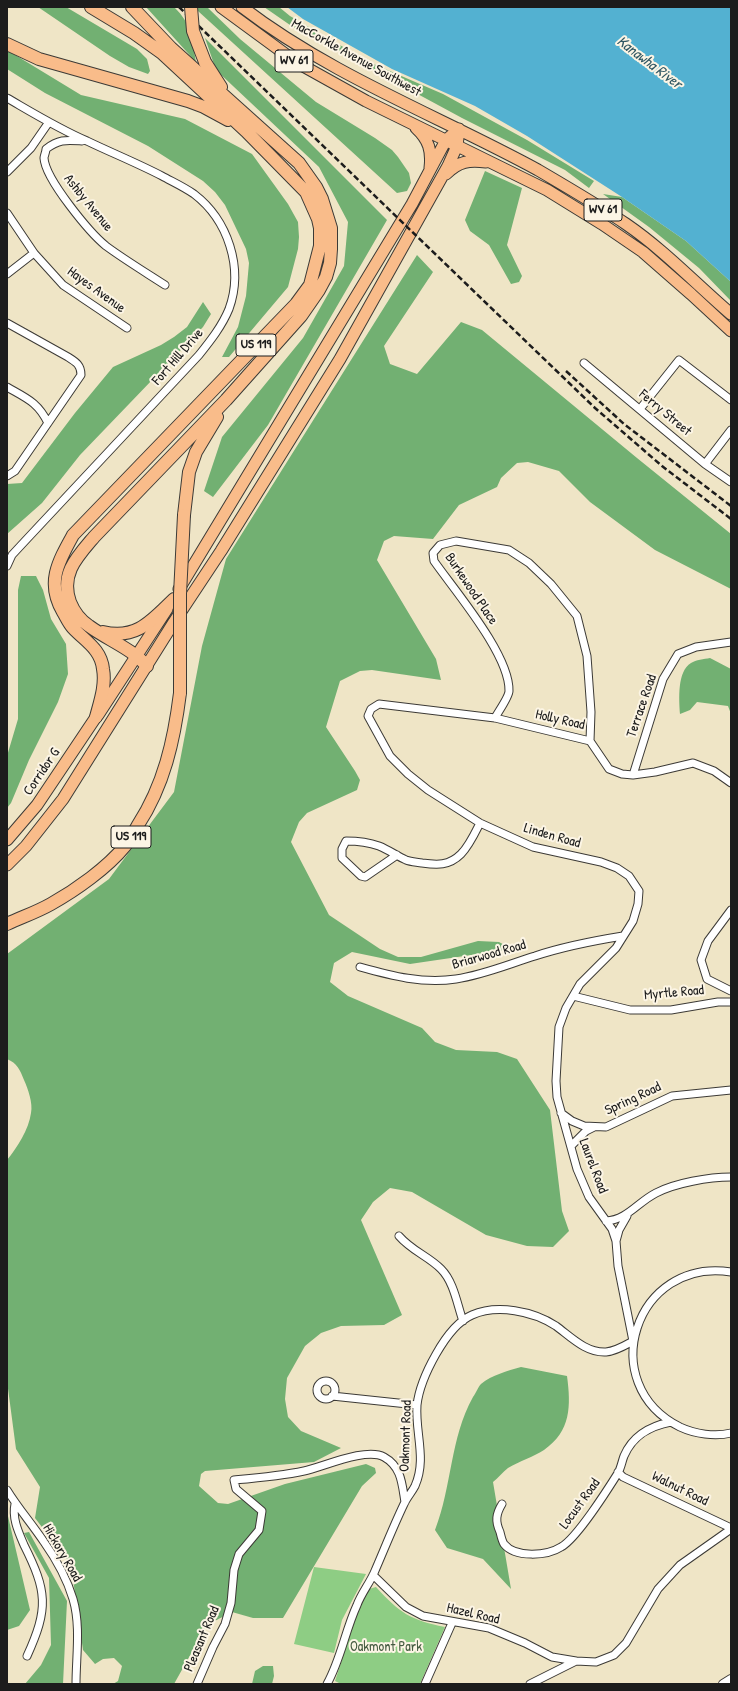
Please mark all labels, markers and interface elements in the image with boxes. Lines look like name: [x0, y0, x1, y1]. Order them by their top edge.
street label: MacCorkle Avenue Southwest: [288, 15, 424, 101]
water label: Kanawha River: [613, 33, 685, 93]
road number: WV 61: [275, 50, 313, 72]
street label: Ashby Avenue: [60, 171, 116, 235]
road number: WV 61: [584, 199, 622, 221]
street label: Hayes Avenue: [64, 263, 128, 317]
street label: Fort Hill Drive: [149, 325, 207, 389]
road number: US 119: [236, 334, 276, 356]
street label: Ferry Street: [635, 386, 695, 440]
street label: Burkewood Place: [441, 550, 501, 628]
street label: Terrace Road: [623, 672, 661, 740]
street label: Holly Road: [534, 706, 586, 734]
street label: Corridor G: [20, 745, 64, 799]
street label: Linden Road: [522, 820, 582, 852]
road number: US 119: [111, 826, 151, 848]
street label: Briarwood Road: [450, 936, 528, 974]
street label: Myrtle Road: [643, 982, 705, 1004]
street label: Spring Road: [602, 1079, 664, 1119]
street label: Laurel Road: [575, 1136, 611, 1196]
street label: Oakmont Road: [396, 1400, 416, 1472]
street label: Walnut Road: [649, 1468, 711, 1510]
street label: Locust Road: [556, 1475, 604, 1533]
street label: Hickory Road: [39, 1521, 85, 1585]
street label: Hazel Road: [445, 1600, 501, 1628]
street label: Pleasant Road: [181, 1604, 223, 1674]
park label: Oakmont Park: [350, 1639, 422, 1655]

